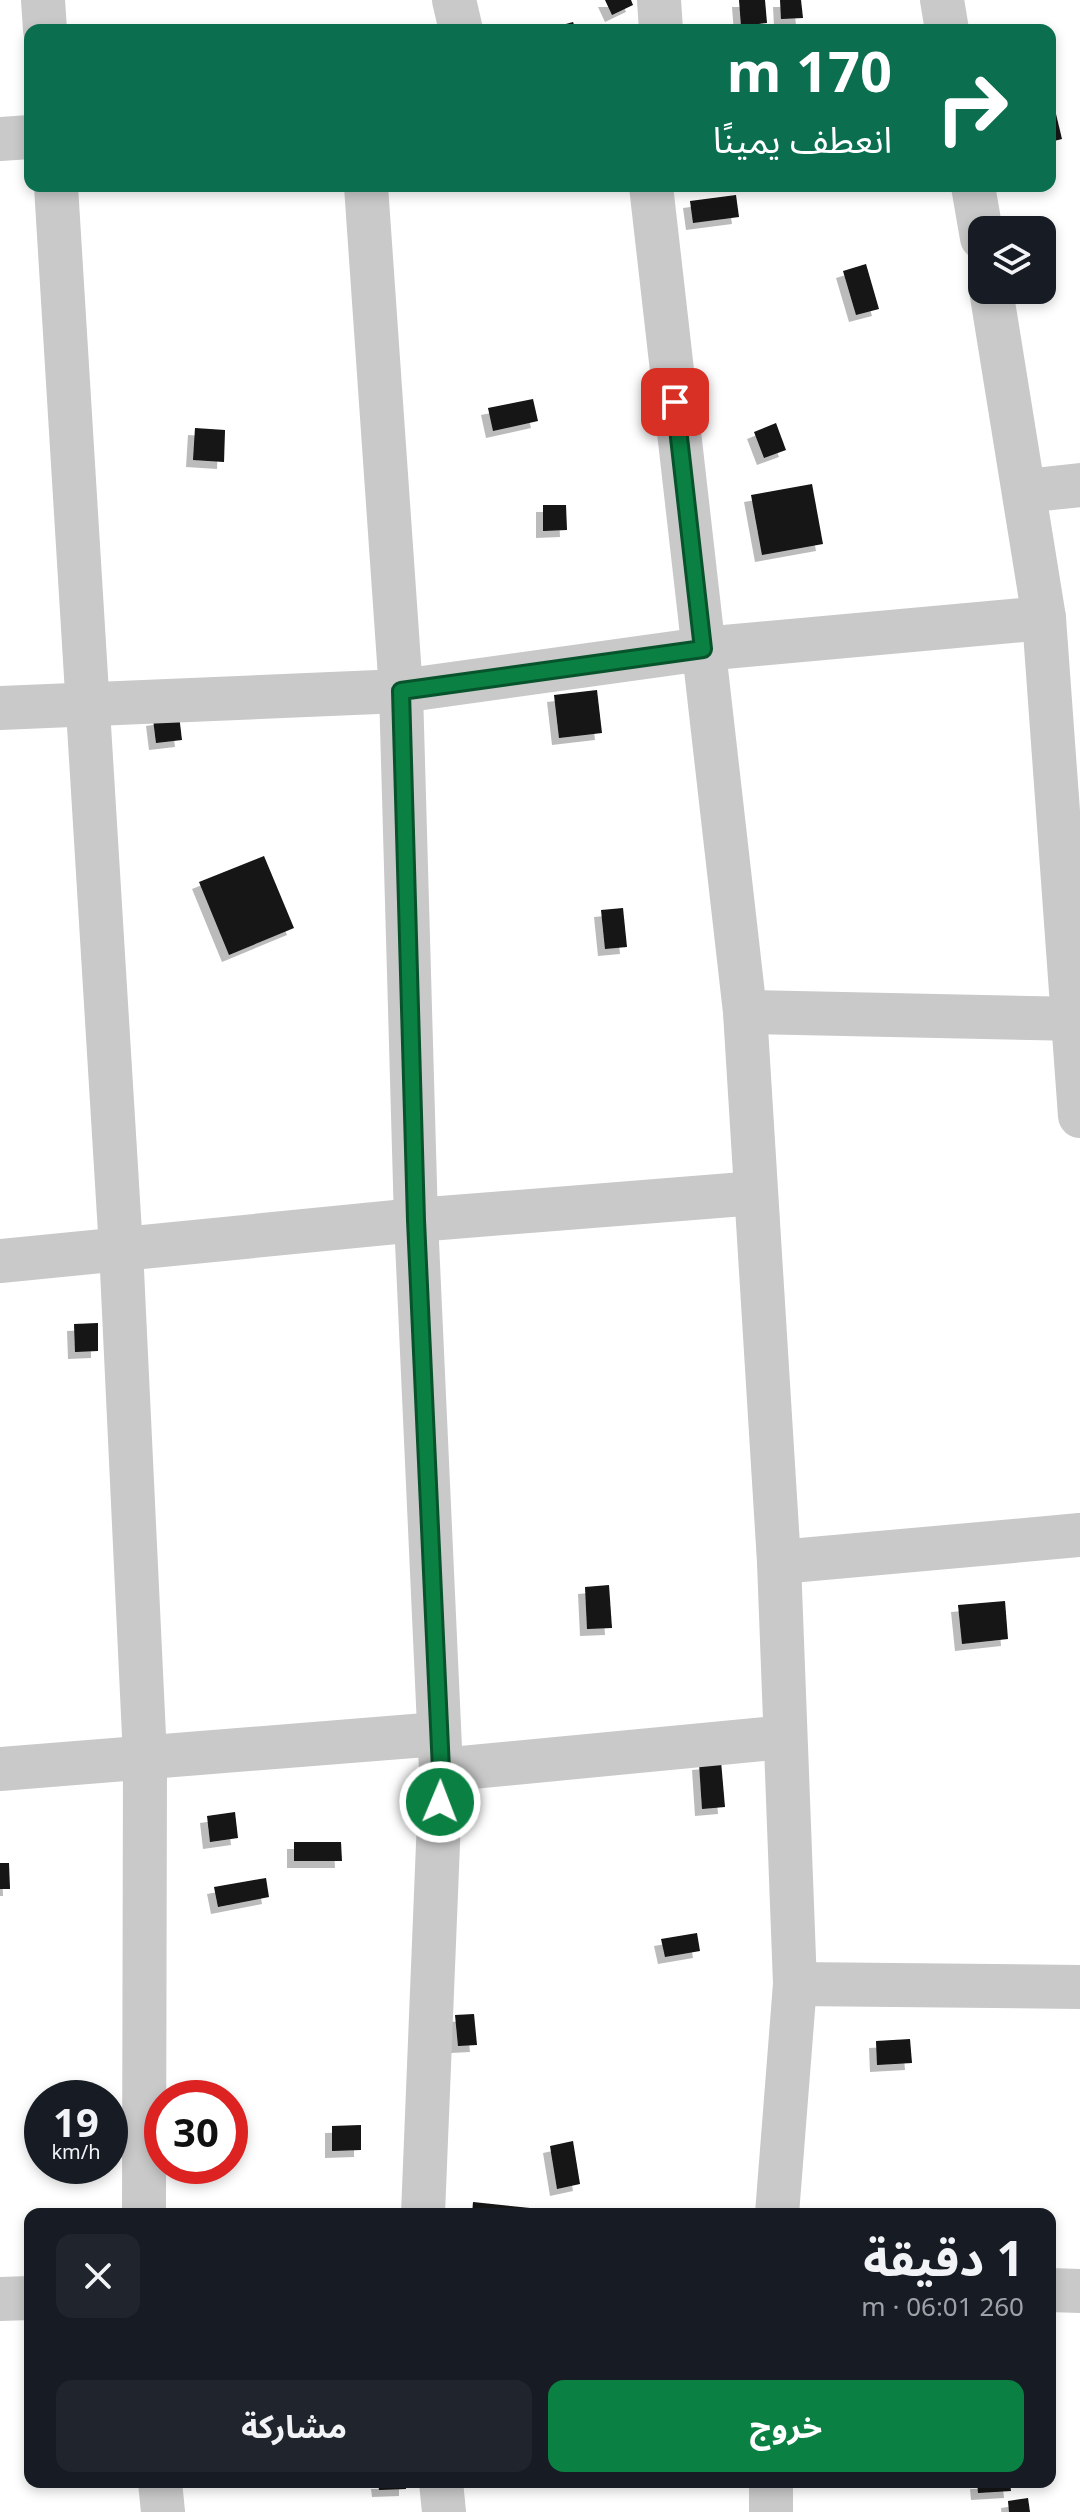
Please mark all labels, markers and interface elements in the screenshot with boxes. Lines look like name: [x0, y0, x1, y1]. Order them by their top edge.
text: 170 m: [727, 32, 892, 108]
icon: right: [920, 56, 1024, 160]
text: انعطف يمينًا: [713, 115, 892, 164]
map controls: [968, 216, 1056, 304]
button: layers: [968, 216, 1056, 304]
pin: [641, 368, 709, 436]
icon: arrive: [653, 380, 697, 424]
position arrow: [398, 1760, 482, 1844]
speed limit sign: 30: [144, 2080, 248, 2184]
text: 19: [53, 2094, 99, 2149]
text: km/h: [51, 2138, 101, 2165]
text: 1 دقيقة: [863, 2225, 1024, 2290]
button: close: [56, 2234, 140, 2318]
text: 260 m · 06:01: [861, 2288, 1024, 2324]
button: مشاركة: [56, 2380, 532, 2472]
button: خروج: [548, 2380, 1024, 2472]

